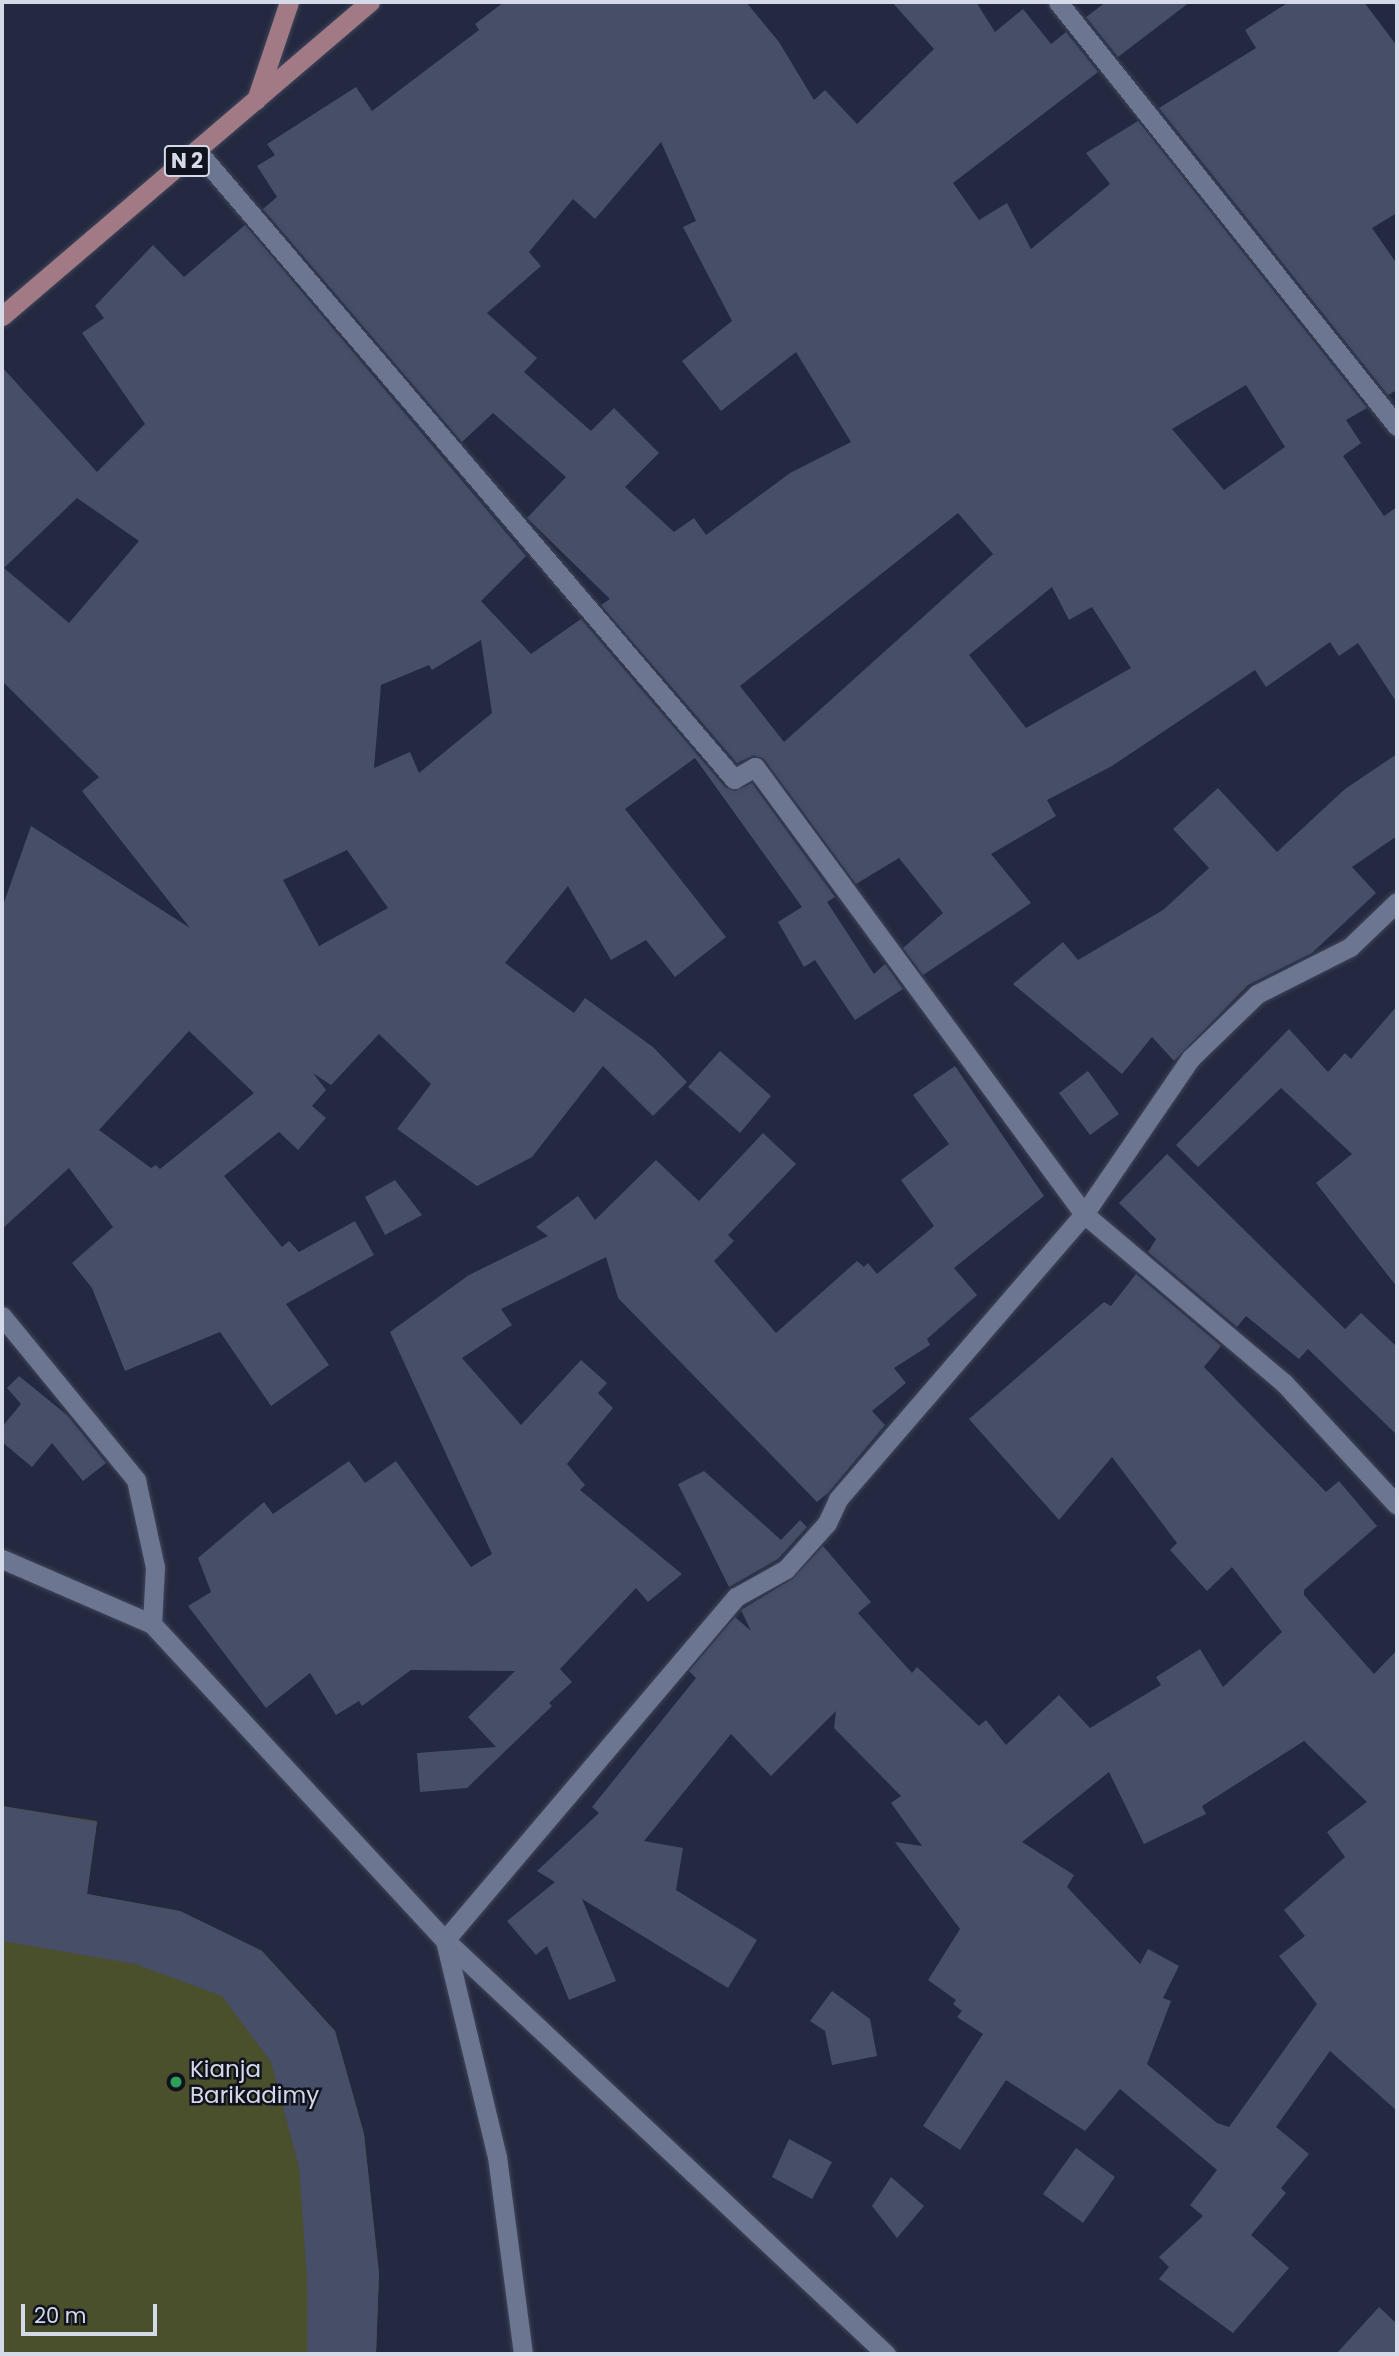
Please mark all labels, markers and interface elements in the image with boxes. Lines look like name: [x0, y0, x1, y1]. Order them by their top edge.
road number: N 2: [162, 144, 212, 178]
place label: Kianja Barikadimy: [190, 2055, 319, 2109]
marker: Kianja Barikadimy: [168, 2074, 184, 2090]
scale bar: [24, 2290, 161, 2334]
text: 20 m: [34, 2301, 87, 2330]

